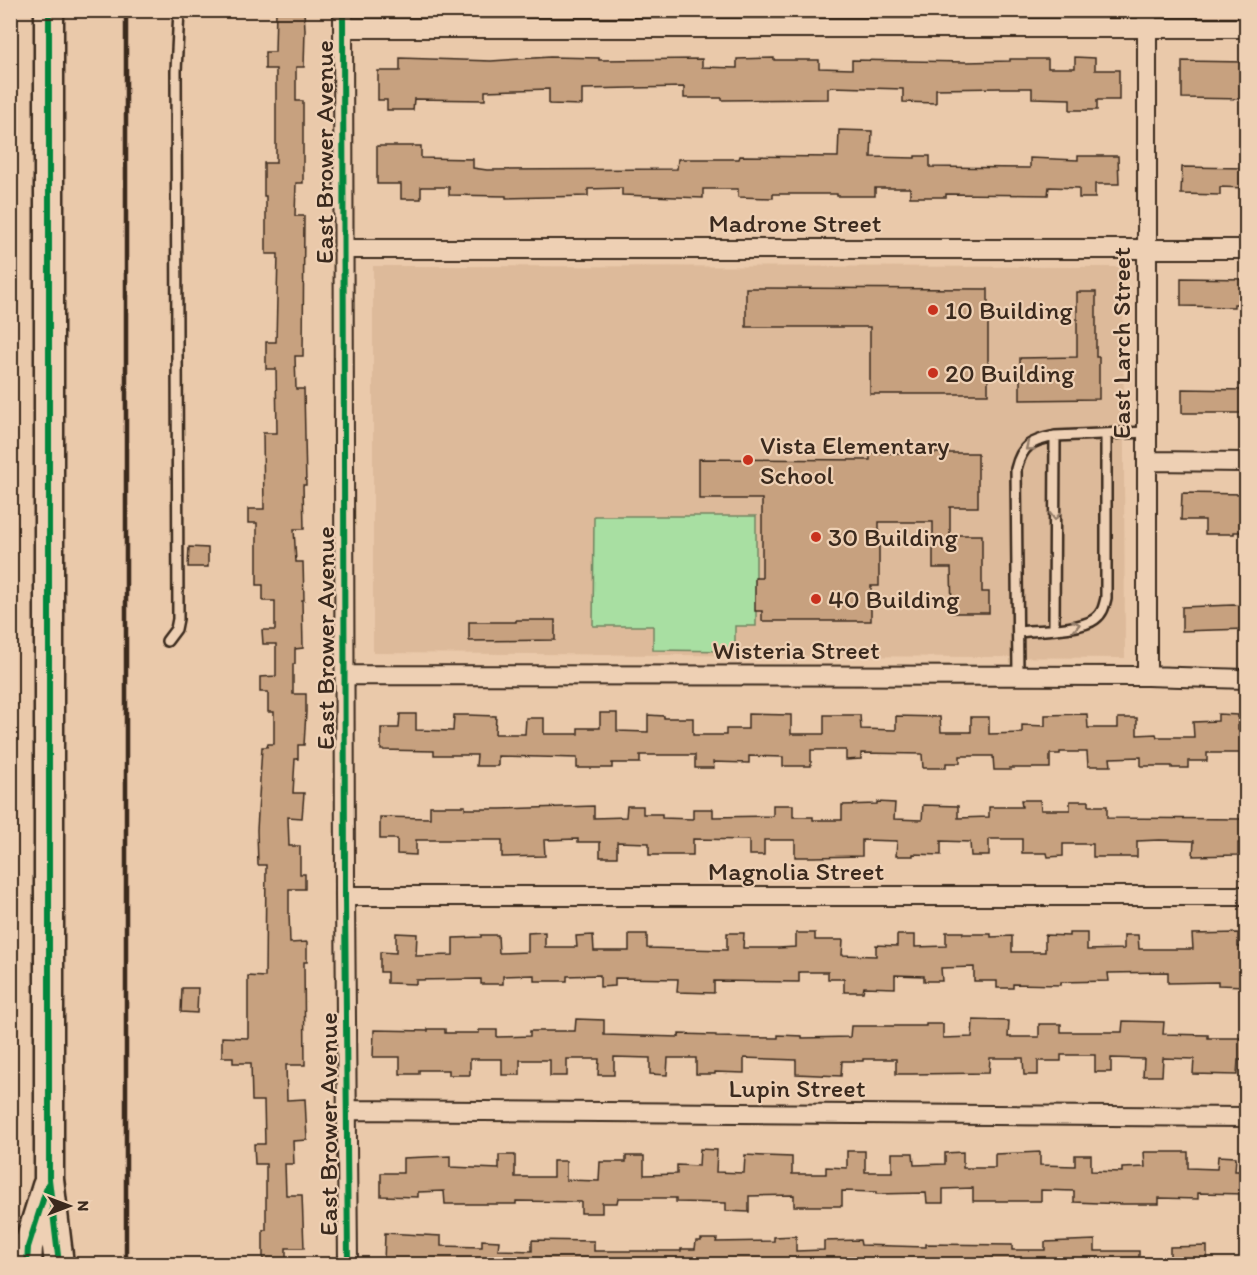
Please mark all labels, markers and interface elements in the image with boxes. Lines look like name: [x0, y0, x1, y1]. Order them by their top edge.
street label: East Brower Avenue: [308, 40, 340, 264]
street label: Madrone Street: [708, 207, 882, 239]
street label: East Larch Street: [1105, 247, 1137, 439]
place label: 10 Building: [945, 294, 1073, 326]
marker: 10 Building: [926, 303, 940, 317]
place label: 20 Building: [945, 357, 1075, 389]
marker: 20 Building: [926, 366, 940, 380]
place label: Vista Elementary School: [760, 429, 949, 491]
one-way arrow: [1025, 440, 1036, 451]
marker: Vista Elementary School: [741, 453, 755, 467]
one-way arrow: [1049, 511, 1061, 520]
place label: 30 Building: [828, 521, 958, 553]
street label: East Brower Avenue: [309, 526, 341, 750]
marker: 30 Building: [809, 530, 823, 544]
place label: 40 Building: [828, 583, 960, 615]
marker: 40 Building: [809, 592, 823, 606]
one-way arrow: [1071, 619, 1081, 632]
street label: Wisteria Street: [712, 634, 880, 666]
street label: Magnolia Street: [708, 855, 885, 887]
street label: East Brower Avenue: [312, 1012, 344, 1236]
street label: Lupin Street: [729, 1072, 866, 1104]
north arrow: [39, 1176, 99, 1236]
text: N: [74, 1201, 93, 1211]

